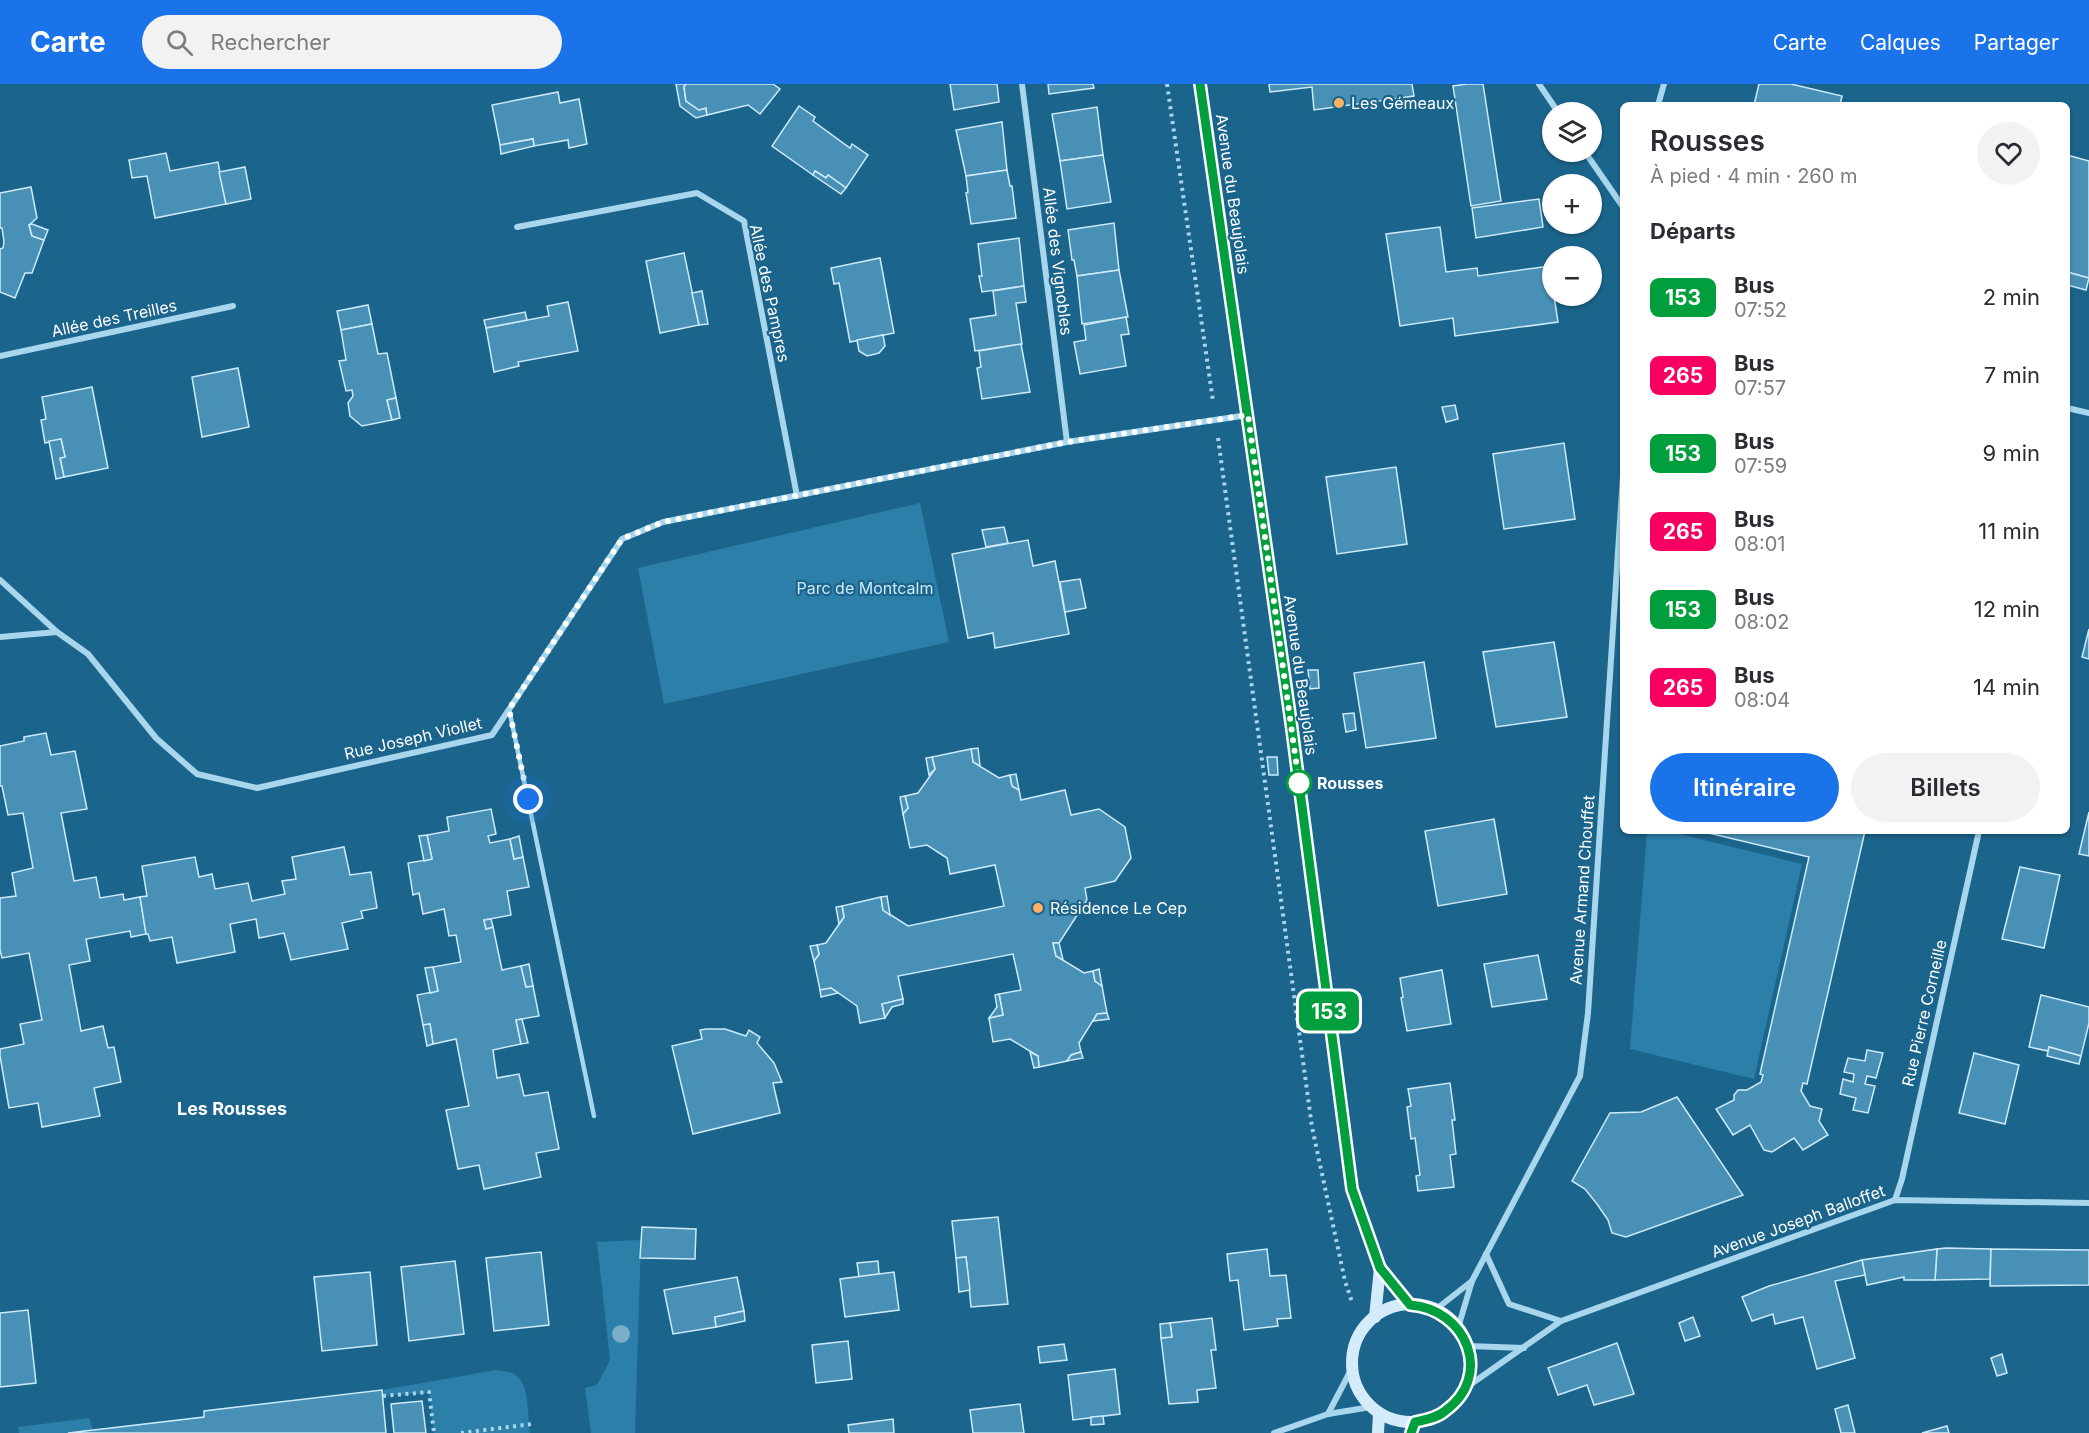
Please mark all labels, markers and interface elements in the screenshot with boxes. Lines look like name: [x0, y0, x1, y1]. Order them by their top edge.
search box: [142, 15, 562, 69]
text: Carte: [30, 25, 106, 59]
icon: search: [163, 26, 196, 59]
text: Rechercher: [211, 29, 330, 55]
text: Carte: [1773, 30, 1827, 55]
text: Calques: [1860, 30, 1941, 55]
text: Partager: [1974, 30, 2059, 55]
place label: Les Gémeaux: [1351, 93, 1455, 113]
marker: Les Gémeaux: [1332, 96, 1346, 110]
map controls: [1542, 102, 1602, 306]
button: layers: [1542, 102, 1602, 162]
street label: Avenue du Beaujolais: [1212, 113, 1254, 275]
button: heart: [1977, 122, 2040, 185]
text: Rousses: [1650, 124, 1765, 158]
text: À pied · 4 min · 260 m: [1650, 164, 1858, 188]
button: +: [1542, 174, 1602, 234]
street label: Allée des Vignobles: [1039, 186, 1077, 336]
text: Départs: [1650, 218, 1735, 244]
street label: Allée des Pampres: [746, 222, 794, 364]
button: −: [1542, 246, 1602, 306]
text: Bus: [1734, 272, 1775, 298]
text: 2 min: [1983, 284, 2040, 310]
text: 153: [1665, 285, 1701, 310]
street label: Allée des Treilles: [49, 295, 179, 341]
text: 07:52: [1734, 298, 1787, 322]
text: Bus: [1734, 350, 1775, 376]
text: 7 min: [1984, 362, 2040, 388]
text: 265: [1663, 363, 1703, 388]
text: 07:57: [1734, 376, 1786, 400]
text: Bus: [1734, 428, 1775, 454]
text: 9 min: [1983, 440, 2040, 466]
text: 153: [1665, 441, 1701, 466]
text: 07:59: [1734, 454, 1787, 478]
text: Bus: [1734, 506, 1775, 532]
text: 11 min: [1978, 518, 2040, 544]
text: 265: [1663, 519, 1703, 544]
text: 08:01: [1734, 532, 1786, 556]
park label: Parc de Montcalm: [797, 578, 933, 598]
text: Bus: [1734, 584, 1775, 610]
street label: Avenue du Beaujolais: [1280, 594, 1322, 756]
text: 12 min: [1974, 596, 2040, 622]
text: 153: [1665, 597, 1701, 622]
text: 08:02: [1734, 610, 1790, 634]
text: Bus: [1734, 662, 1775, 688]
text: 14 min: [1973, 674, 2040, 700]
text: 265: [1663, 675, 1703, 700]
text: 08:04: [1734, 688, 1790, 712]
street label: Rue Joseph Viollet: [342, 712, 484, 764]
button: Itinéraire: [1650, 753, 1839, 822]
button: Billets: [1851, 753, 2040, 822]
marker: Rousses: [1286, 770, 1312, 796]
place label: Rousses: [1317, 773, 1384, 793]
your location: [513, 784, 543, 814]
street label: Avenue Armand Chouffet: [1565, 794, 1599, 986]
place label: Résidence Le Cep: [1050, 898, 1187, 918]
marker: Résidence Le Cep: [1031, 901, 1045, 915]
street label: Rue Pierre Corneille: [1897, 938, 1951, 1088]
line badge: 153: [1294, 992, 1364, 1030]
text: 153: [1311, 999, 1347, 1024]
district label: Les Rousses: [177, 1098, 287, 1119]
street label: Avenue Joseph Balloffet: [1709, 1180, 1887, 1262]

